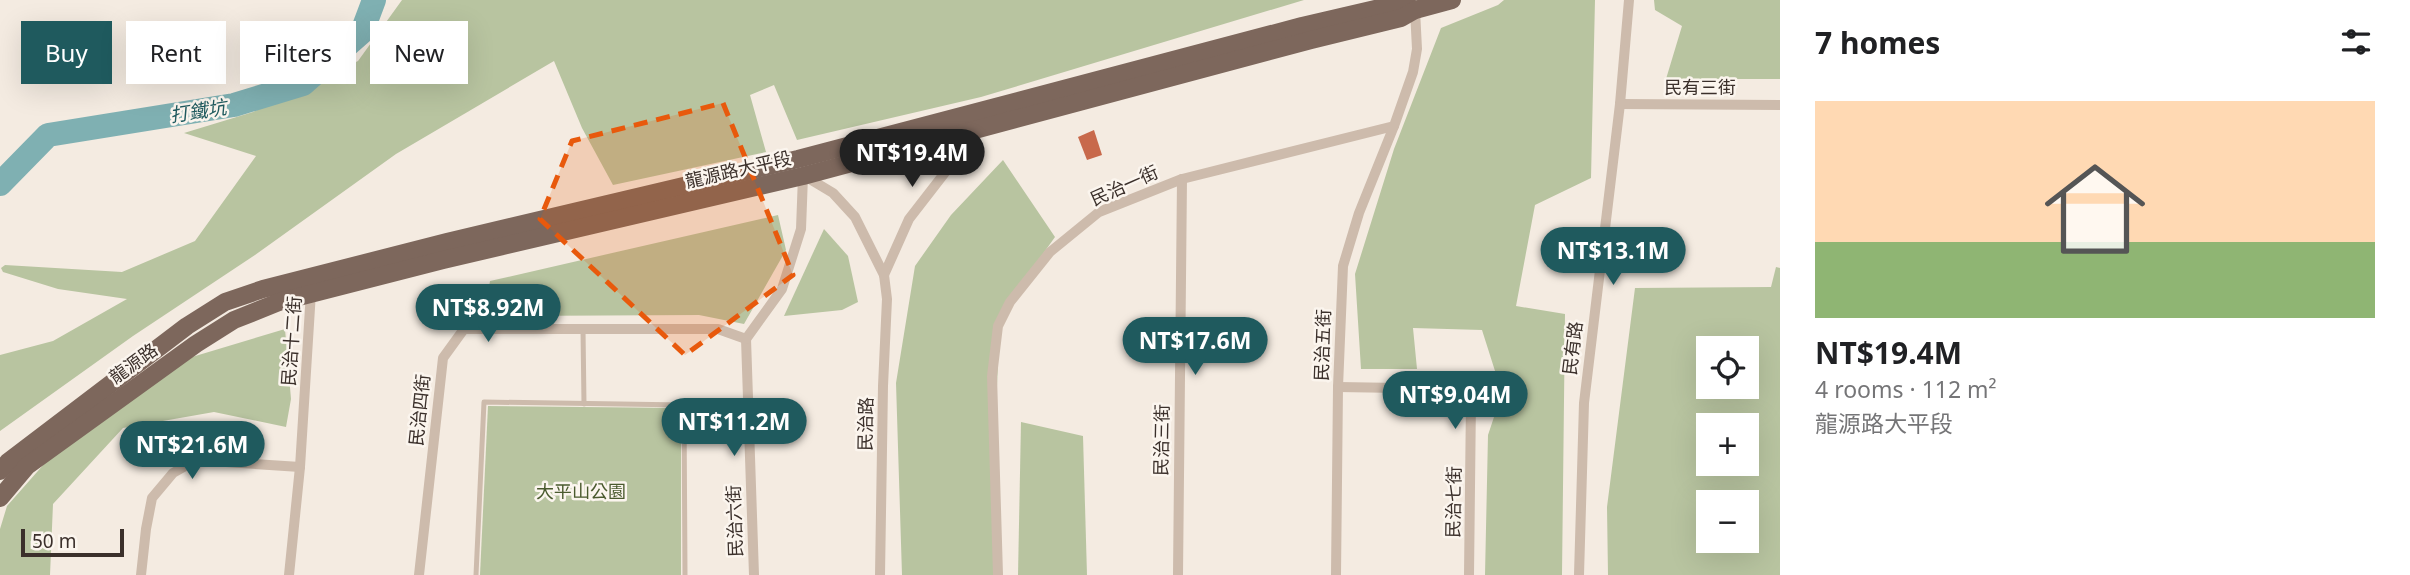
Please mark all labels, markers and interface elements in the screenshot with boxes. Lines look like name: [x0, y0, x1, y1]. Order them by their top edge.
chip: Buy: [21, 21, 112, 84]
chip: Rent: [126, 21, 226, 84]
chip: Filters: [240, 21, 356, 84]
chip: New: [370, 21, 468, 84]
text: 7 homes: [1815, 22, 1940, 63]
icon: filters: [2337, 23, 2375, 61]
street label: 民有三街: [1664, 75, 1736, 99]
water label: 打鐵坑: [168, 93, 231, 128]
pin: NT$19.4M: [840, 130, 984, 189]
text: NT$19.4M: [856, 136, 968, 168]
street label: 龍源路大平段: [683, 145, 793, 193]
icon: home: [2032, 146, 2158, 272]
street label: 民治一街: [1086, 159, 1162, 211]
pin: NT$13.1M: [1541, 228, 1685, 287]
text: NT$13.1M: [1557, 234, 1669, 266]
pin: NT$8.92M: [416, 284, 560, 344]
text: NT$8.92M: [432, 291, 544, 323]
street label: 民治十二街: [276, 295, 306, 387]
street label: 民治五街: [1309, 309, 1335, 381]
pin: NT$17.6M: [1123, 318, 1267, 377]
street label: 民有路: [1557, 320, 1587, 376]
text: NT$17.6M: [1139, 324, 1251, 356]
text: NT$19.4M: [1815, 332, 1962, 373]
map controls: [1696, 336, 1759, 553]
button: locate: [1696, 336, 1759, 399]
street label: 龍源路: [104, 337, 162, 389]
pin: NT$9.04M: [1383, 372, 1527, 431]
street label: 民治四街: [403, 373, 435, 447]
text: 4 rooms · 112 m²: [1815, 373, 1997, 405]
text: NT$9.04M: [1399, 378, 1511, 410]
street label: 民治路: [853, 397, 877, 451]
pin: NT$11.2M: [662, 398, 806, 458]
street label: 民治三街: [1148, 404, 1174, 476]
text: NT$11.2M: [678, 405, 790, 437]
text: 龍源路大平段: [1815, 407, 1953, 439]
button: +: [1696, 413, 1759, 476]
pin: NT$21.6M: [120, 421, 264, 481]
text: NT$21.6M: [136, 428, 248, 460]
street label: 民治七街: [1440, 466, 1466, 538]
park label: 大平山公園: [536, 479, 626, 503]
street label: 民治六街: [721, 485, 747, 557]
button: −: [1696, 490, 1759, 553]
scale bar: [21, 526, 124, 558]
text: 50 m: [32, 528, 76, 554]

